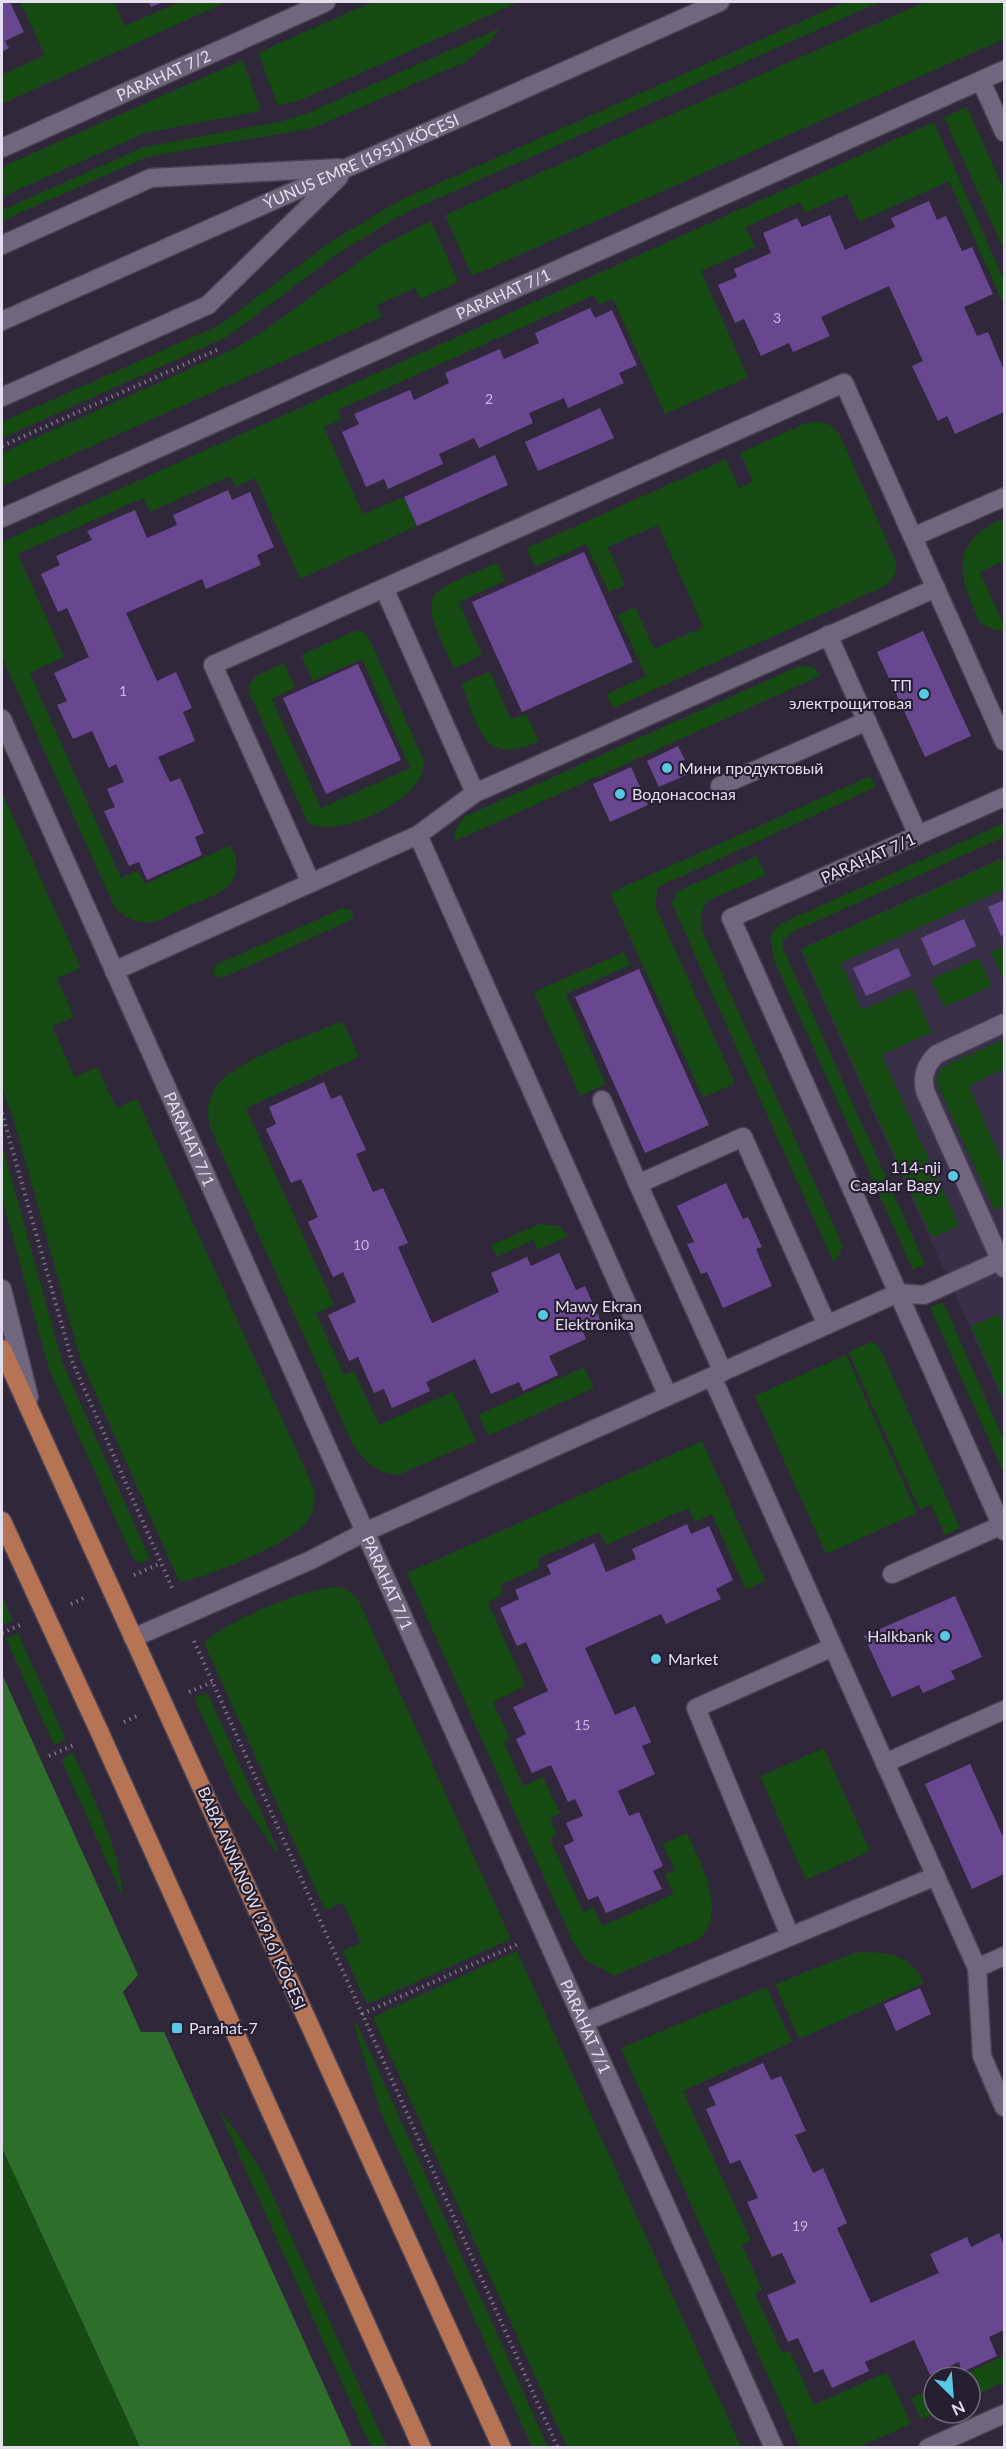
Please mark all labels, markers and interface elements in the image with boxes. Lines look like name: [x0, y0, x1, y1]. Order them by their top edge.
street label: PARAHAT 7/2: [113, 45, 213, 104]
street label: ÝUNUS EMRE (1951) KÖÇESI: [260, 109, 462, 213]
street label: PARAHAT 7/1: [453, 264, 553, 323]
house number: 3: [773, 309, 781, 326]
house number: 2: [485, 390, 493, 407]
place label: ТП электрощитовая: [789, 675, 912, 712]
house number: 1: [119, 682, 127, 699]
marker: ТП электрощитовая: [917, 687, 931, 701]
place label: Мини продуктовый: [679, 758, 824, 777]
marker: Мини продуктовый: [660, 761, 674, 775]
place label: Водонасосная: [632, 784, 736, 803]
marker: Водонасосная: [613, 787, 627, 801]
street label: PARAHAT 7/1: [818, 828, 918, 887]
street label: PARAHAT 7/1: [161, 1089, 219, 1189]
place label: 114-nji Cagalar Bagy: [850, 1157, 942, 1194]
marker: 114-nji Cagalar Bagy: [946, 1169, 960, 1183]
house number: 10: [353, 1236, 369, 1253]
place label: Mawy Ekran Elektronika: [555, 1296, 642, 1333]
marker: Mawy Ekran Elektronika: [536, 1308, 550, 1322]
street label: PARAHAT 7/1: [359, 1532, 417, 1633]
place label: Halkbank: [867, 1626, 934, 1645]
marker: Halkbank: [938, 1629, 952, 1643]
place label: Market: [668, 1649, 718, 1668]
marker: Market: [649, 1652, 663, 1666]
house number: 15: [574, 1716, 590, 1733]
street label: BABA ANNANOW (1916) KÖÇESI: [195, 1783, 310, 2012]
street label: PARAHAT 7/1: [557, 1976, 616, 2077]
place label: Parahat-7: [189, 2018, 258, 2037]
marker: Parahat-7: [170, 2021, 184, 2035]
house number: 19: [792, 2217, 808, 2234]
north arrow: [922, 2365, 982, 2425]
text: N: [949, 2398, 968, 2420]

